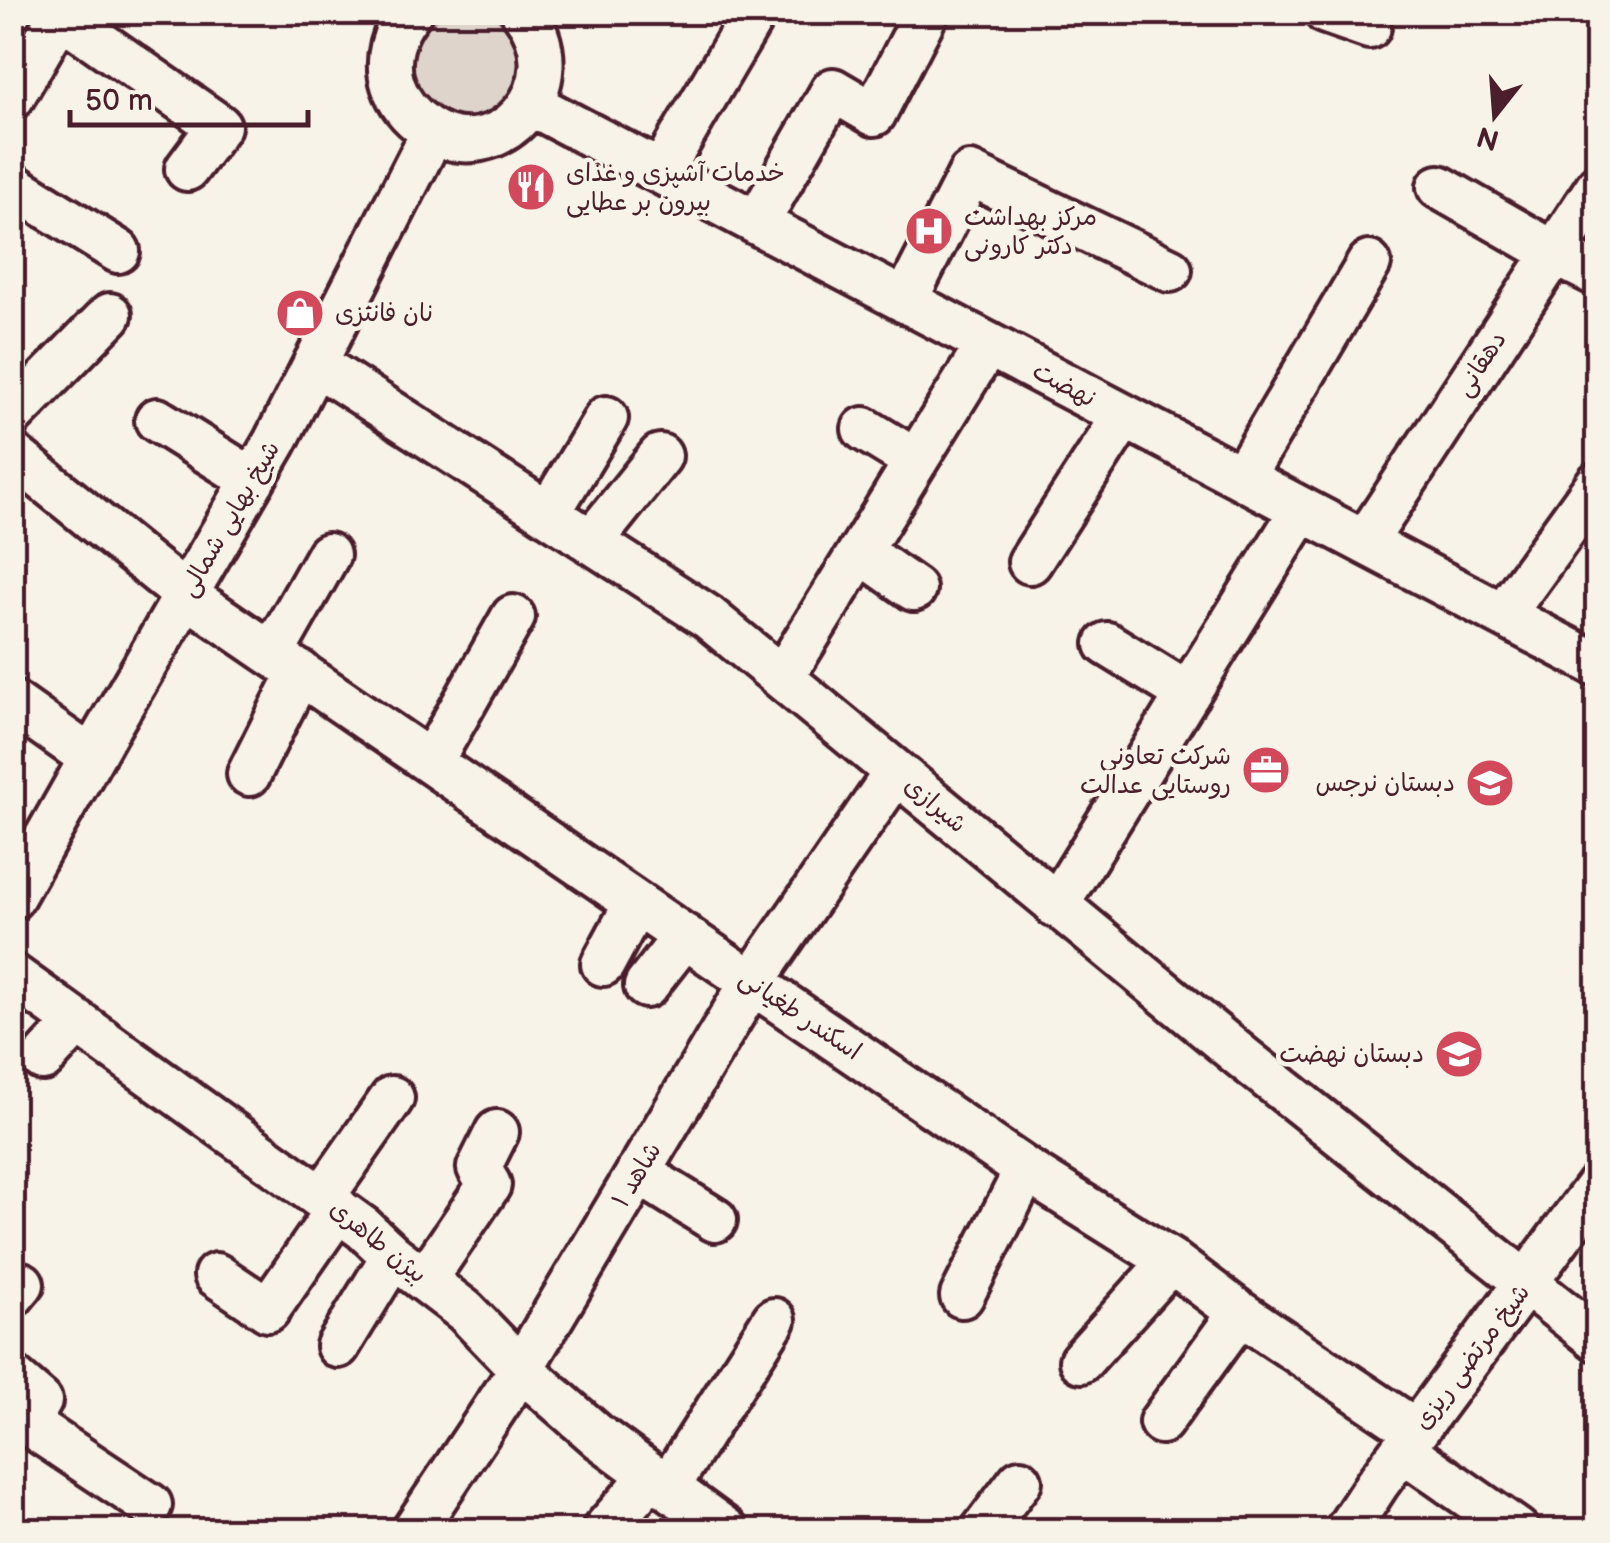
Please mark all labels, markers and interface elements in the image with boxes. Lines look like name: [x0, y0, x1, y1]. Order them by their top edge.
scale bar: [70, 65, 308, 127]
north arrow: [1445, 65, 1545, 165]
text: 50 m: [85, 83, 153, 119]
text: N: [1473, 119, 1503, 156]
place label: خدمات آشپزی و غذای بیرون بر عطایی: [566, 158, 785, 218]
restaurant icon: خدمات آشپزی و غذای بیرون بر عطایی: [505, 161, 557, 213]
place label: مرکز بهداشت دکتر کارونی: [964, 202, 1097, 262]
hospital icon: مرکز بهداشت دکتر کارونی: [903, 205, 955, 257]
shop icon: نان فانتزی: [274, 287, 326, 339]
place label: نان فانتزی: [335, 298, 433, 329]
street label: دهقانی: [1448, 325, 1514, 403]
street label: نهضت: [1027, 355, 1101, 415]
street label: شیخ بهایی شمالی: [173, 435, 287, 603]
place label: شرکت تعاونی روستایی عدالت: [1080, 741, 1231, 801]
office icon: شرکت تعاونی روستایی عدالت: [1240, 744, 1292, 796]
school or university icon: دبستان نرجس: [1464, 757, 1516, 809]
place label: دبستان نرجس: [1316, 768, 1455, 799]
street label: شیرازی: [897, 770, 973, 840]
street label: اسکندر طغیانی: [733, 963, 867, 1067]
school or university icon: دبستان نهضت: [1433, 1028, 1485, 1080]
place label: دبستان نهضت: [1279, 1039, 1424, 1070]
street label: شاهد ۱: [606, 1137, 668, 1213]
street label: بیژن طاهری: [323, 1193, 433, 1291]
street label: شیخ مرتضی ریزی: [1407, 1278, 1537, 1436]

